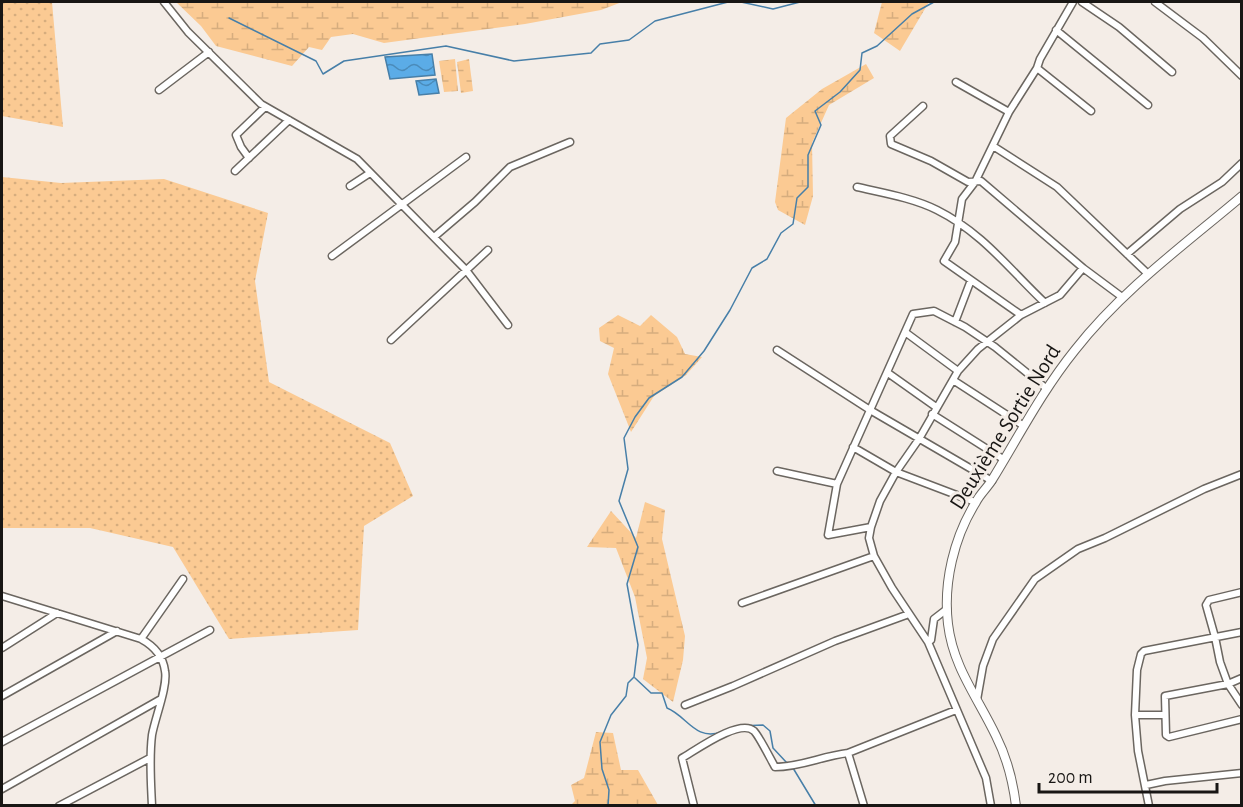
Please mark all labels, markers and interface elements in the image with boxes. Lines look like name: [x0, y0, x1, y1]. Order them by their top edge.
street label: Deuxième Sortie Nord: [945, 341, 1065, 513]
scale bar: [1039, 756, 1218, 794]
text: 200 m: [1048, 769, 1093, 787]

